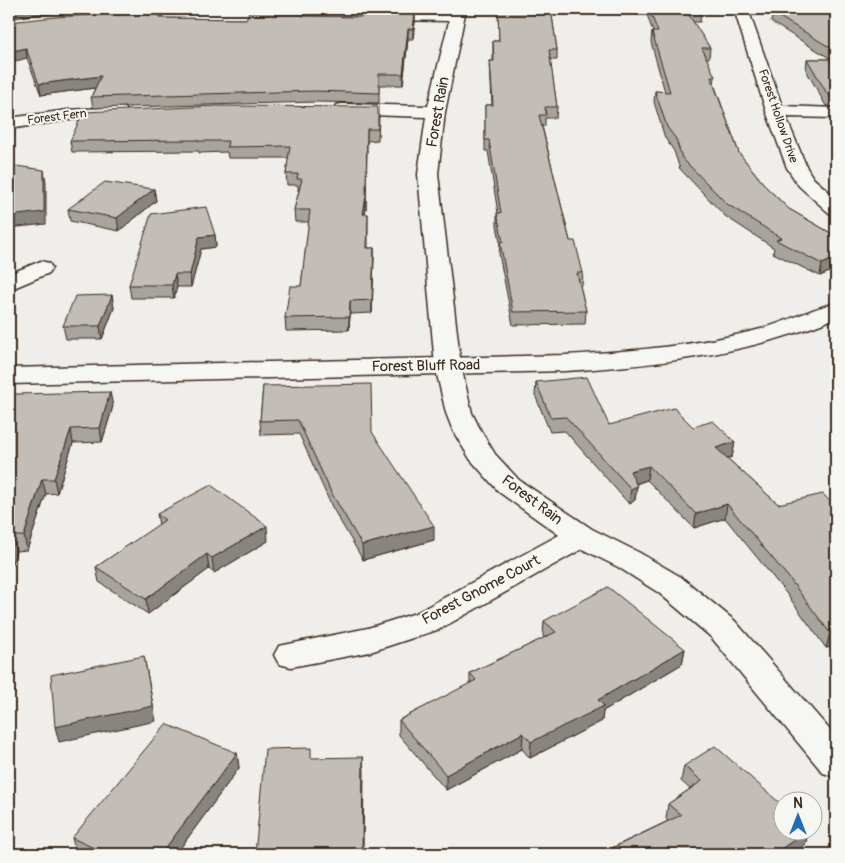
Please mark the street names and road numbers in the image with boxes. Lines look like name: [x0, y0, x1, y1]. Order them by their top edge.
street label: Forest Hollow Drive: [755, 67, 801, 165]
street label: Forest Rain: [422, 75, 454, 149]
street label: Forest Fern: [26, 106, 88, 128]
street label: Forest Bluff Road: [372, 356, 480, 376]
street label: Forest Rain: [498, 471, 566, 529]
street label: Forest Gnome Court: [419, 550, 544, 629]

